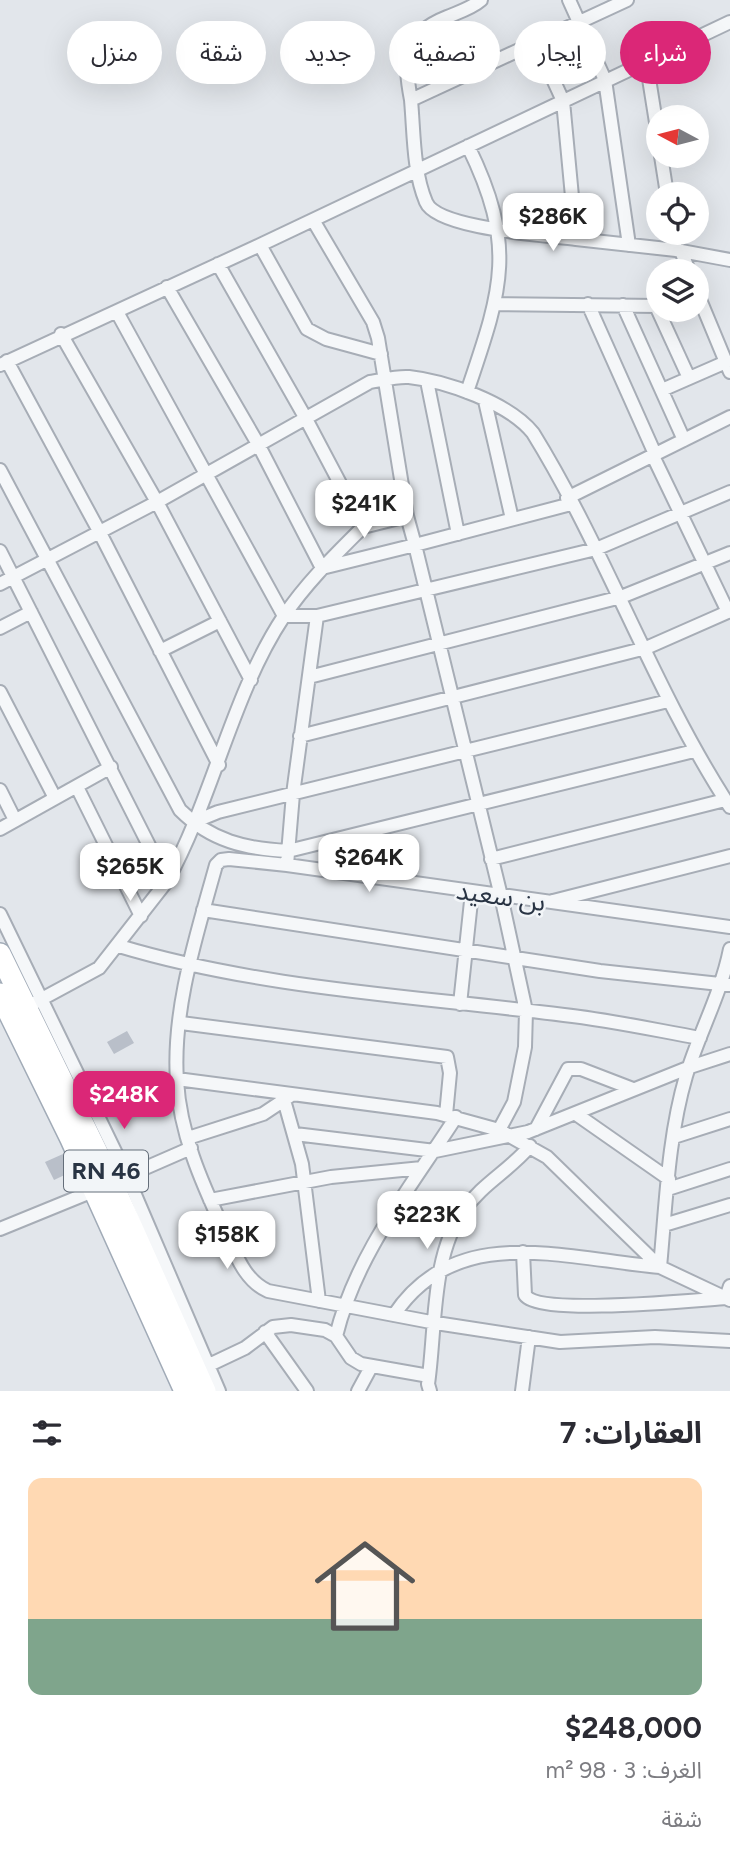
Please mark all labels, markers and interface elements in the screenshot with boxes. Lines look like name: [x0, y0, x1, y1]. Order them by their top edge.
chip: منزل: [67, 21, 162, 84]
chip: شقة: [176, 21, 266, 84]
chip: جديد: [280, 21, 375, 84]
chip: تصفية: [389, 21, 500, 84]
chip: إيجار: [514, 21, 606, 84]
chip: شراء: [620, 21, 711, 84]
north arrow: [646, 105, 709, 168]
map controls: [646, 105, 709, 322]
button: locate: [646, 182, 709, 245]
pin: $286K: [504, 194, 602, 253]
text: $286K: [519, 202, 587, 230]
button: layers: [646, 259, 709, 322]
pin: $241K: [315, 480, 413, 540]
text: $241K: [331, 489, 397, 517]
pin: $264K: [320, 834, 418, 894]
text: $264K: [334, 843, 404, 871]
pin: $265K: [81, 844, 179, 903]
text: $265K: [96, 852, 164, 880]
street label: بن سعيد: [454, 874, 548, 918]
pin: $248K: [75, 1072, 173, 1131]
text: $248K: [89, 1080, 159, 1108]
road number: RN 46: [64, 1150, 148, 1191]
pin: $223K: [378, 1192, 476, 1251]
text: $223K: [393, 1200, 461, 1228]
pin: $158K: [178, 1212, 276, 1271]
text: $158K: [194, 1220, 260, 1248]
icon: filters: [28, 1414, 66, 1452]
text: العقارات: 7: [560, 1414, 702, 1451]
icon: home: [302, 1523, 428, 1649]
text: $248,000: [565, 1709, 702, 1746]
text: الغرف: 3 · 98 m²: [546, 1756, 702, 1784]
text: شقة: [661, 1805, 702, 1833]

